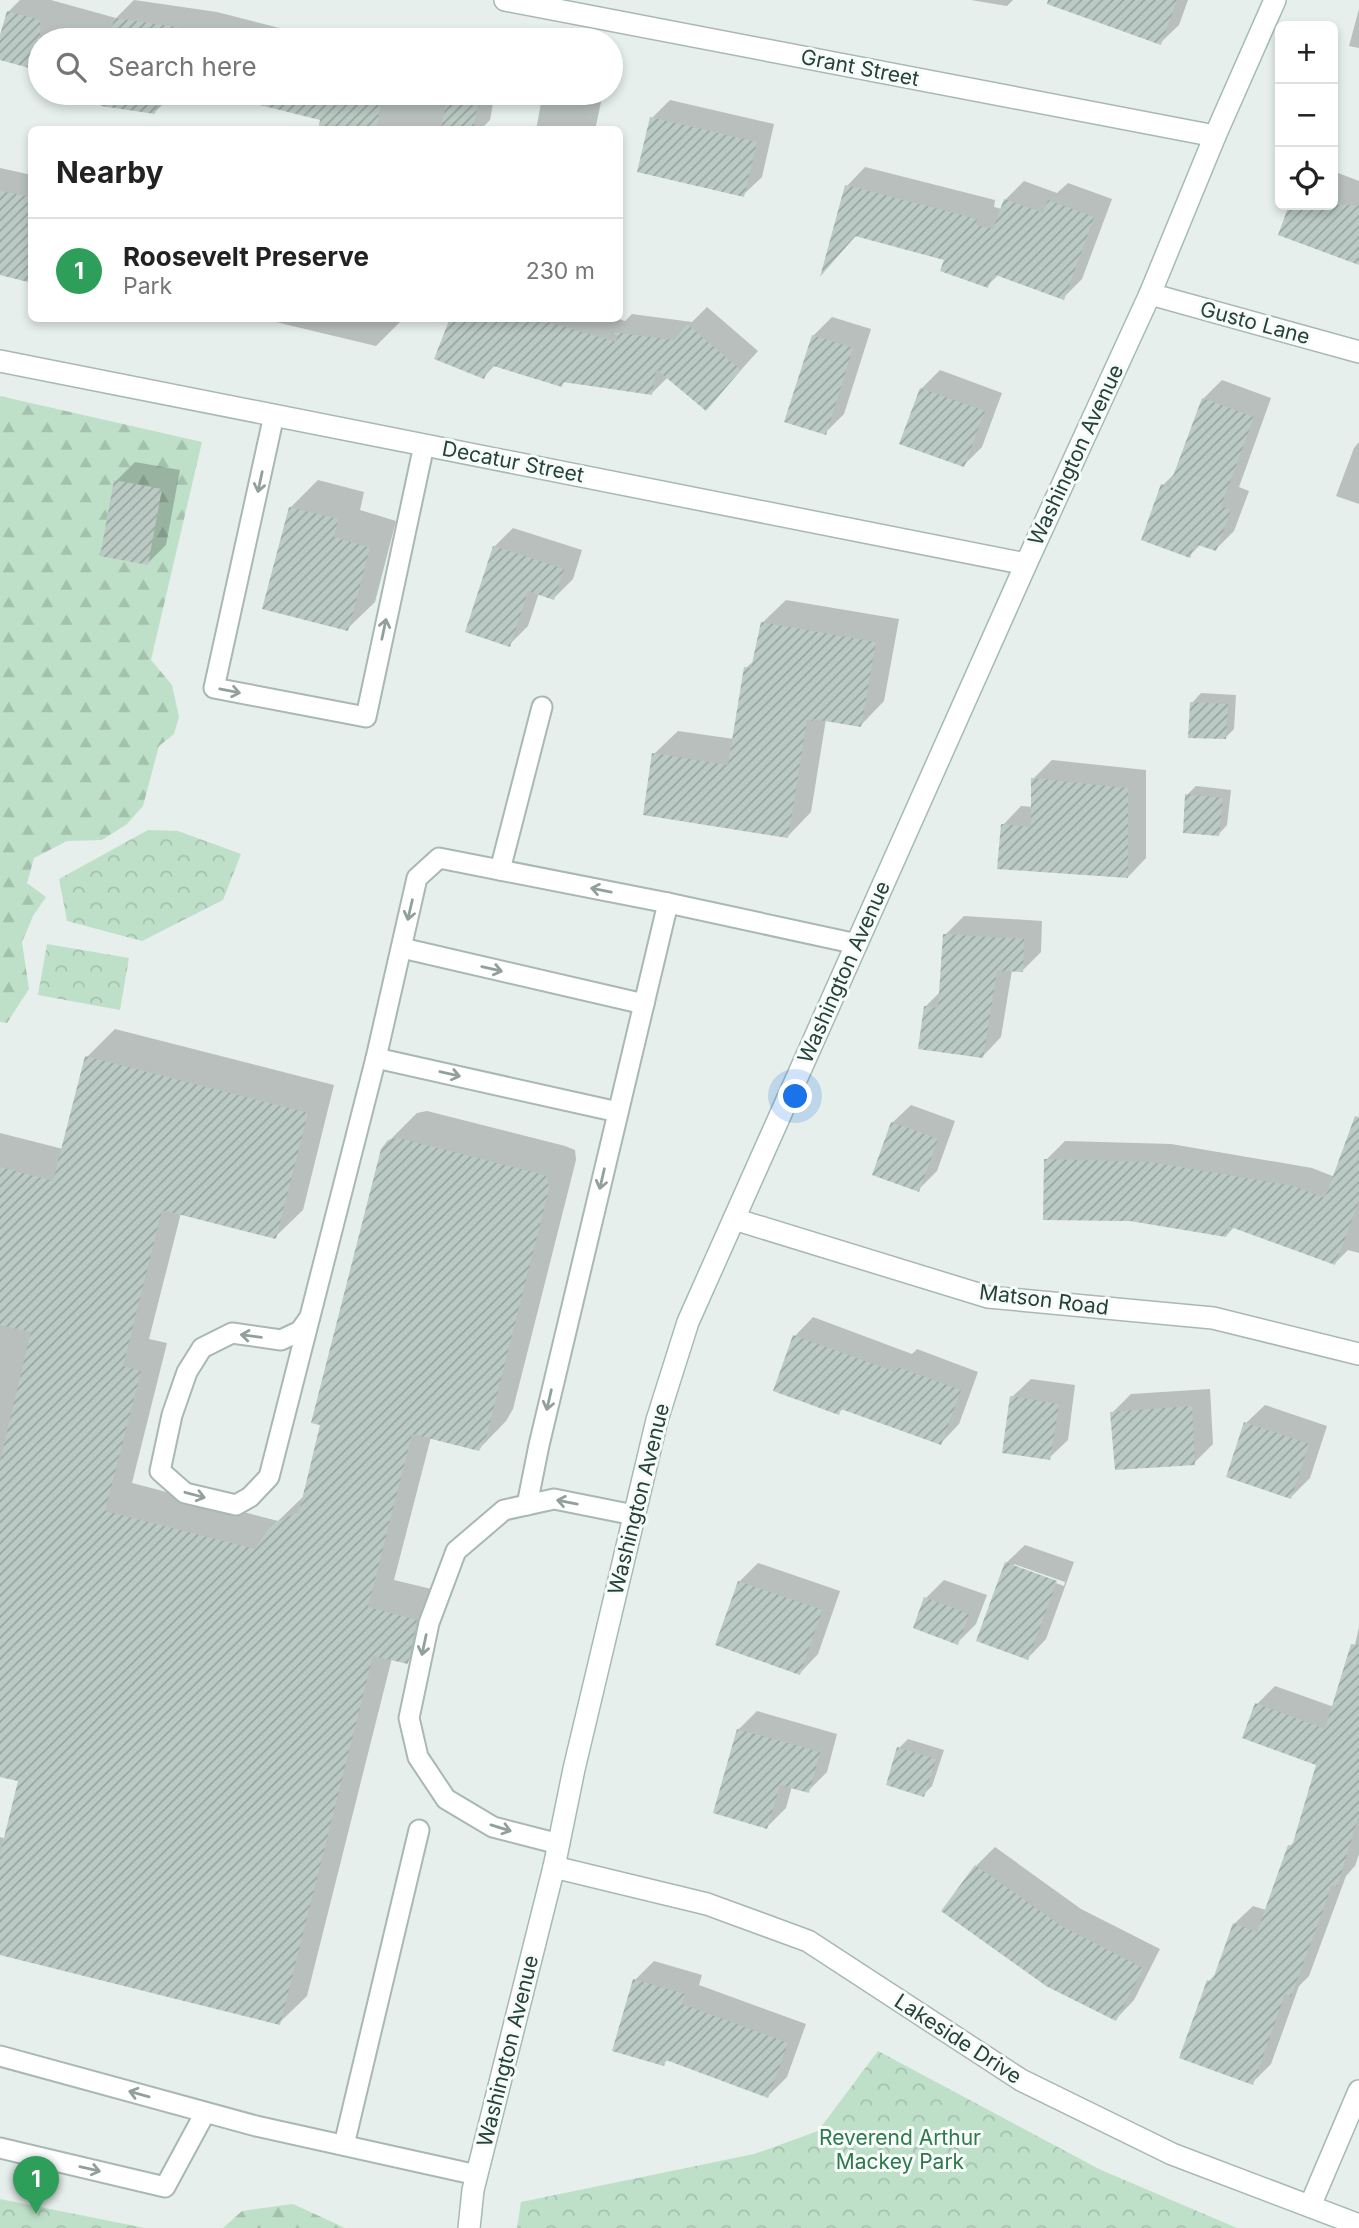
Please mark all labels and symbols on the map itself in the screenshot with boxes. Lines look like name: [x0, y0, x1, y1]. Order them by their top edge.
street label: Grant Street: [799, 44, 921, 91]
street label: Gusto Lane: [1197, 296, 1313, 349]
street label: Washington Avenue: [1023, 360, 1128, 549]
street label: Decatur Street: [440, 436, 586, 488]
one-way arrow: [252, 470, 266, 493]
one-way arrow: [378, 618, 392, 641]
one-way arrow: [219, 685, 241, 698]
street label: Washington Avenue: [792, 877, 895, 1067]
one-way arrow: [590, 882, 613, 896]
one-way arrow: [403, 898, 416, 921]
one-way arrow: [480, 963, 503, 976]
one-way arrow: [438, 1068, 461, 1082]
your location: [778, 1079, 812, 1113]
one-way arrow: [595, 1167, 608, 1190]
street label: Matson Road: [978, 1279, 1110, 1320]
one-way arrow: [240, 1329, 263, 1342]
one-way arrow: [542, 1388, 555, 1411]
street label: Washington Avenue: [603, 1400, 674, 1597]
one-way arrow: [183, 1489, 206, 1502]
one-way arrow: [556, 1494, 579, 1508]
one-way arrow: [417, 1633, 431, 1656]
one-way arrow: [489, 1823, 511, 1836]
street label: Washington Avenue: [472, 1952, 543, 2149]
street label: Lakeside Drive: [890, 1988, 1026, 2089]
one-way arrow: [128, 2087, 150, 2100]
park label: Reverend Arthur Mackey Park: [819, 2125, 981, 2174]
pin: 1: [13, 2156, 59, 2214]
one-way arrow: [78, 2163, 101, 2176]

